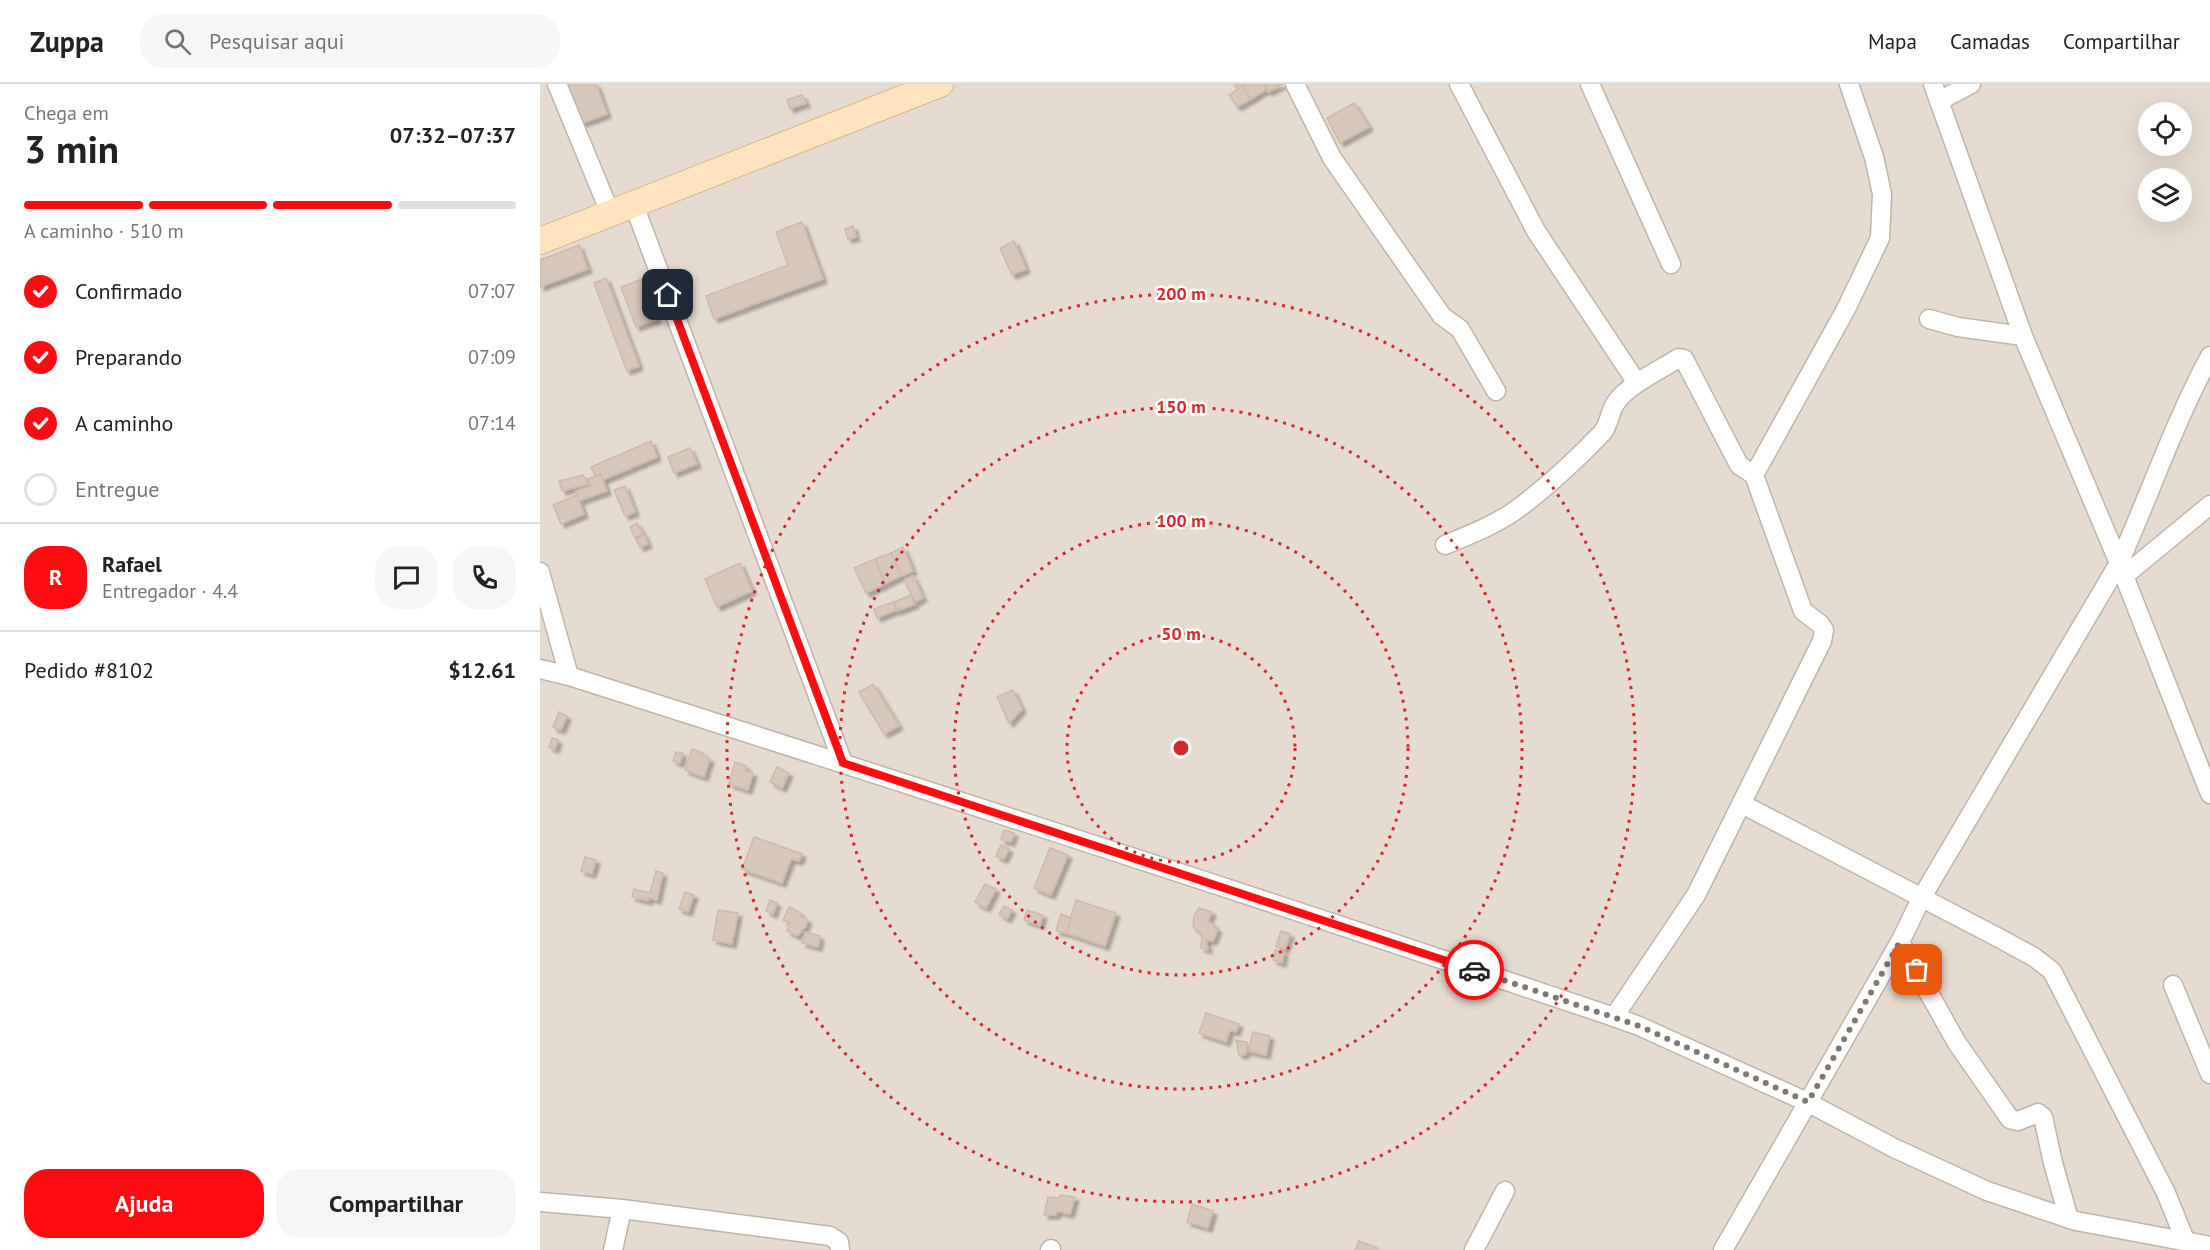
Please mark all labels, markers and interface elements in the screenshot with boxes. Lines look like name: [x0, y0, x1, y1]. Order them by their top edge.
search box: [140, 14, 560, 68]
text: Zuppa: [30, 23, 104, 60]
icon: search: [161, 25, 194, 58]
text: Pesquisar aqui: [209, 27, 345, 55]
text: Mapa: [1868, 28, 1917, 55]
text: Camadas: [1950, 28, 2030, 55]
text: Compartilhar: [2063, 28, 2180, 55]
text: Chega em: [24, 100, 109, 126]
map controls: [2138, 102, 2192, 222]
button: locate: [2138, 102, 2192, 156]
text: 07:32–07:37: [390, 121, 516, 149]
text: 3 min: [24, 123, 119, 174]
button: layers: [2138, 168, 2192, 222]
text: A caminho · 510 m: [24, 218, 184, 244]
pin: [642, 269, 693, 320]
icon: check: [24, 275, 57, 308]
text: Confirmado: [75, 277, 182, 305]
text: 07:07: [468, 278, 516, 304]
icon: home: [651, 278, 684, 311]
text: 200 m: [1156, 282, 1206, 305]
icon: check: [24, 341, 57, 374]
text: Preparando: [75, 343, 182, 371]
text: 07:09: [468, 344, 516, 370]
text: 150 m: [1156, 395, 1206, 418]
icon: check: [24, 407, 57, 440]
text: A caminho: [75, 409, 173, 437]
text: 07:14: [468, 410, 516, 436]
text: Entregue: [75, 475, 160, 503]
text: 100 m: [1156, 509, 1206, 532]
button: chat: [375, 546, 438, 609]
button: phone: [453, 546, 516, 609]
text: Rafael: [102, 550, 162, 578]
text: R: [49, 563, 62, 591]
text: Entregador · 4.4: [102, 578, 238, 604]
text: 50 m: [1161, 622, 1201, 645]
text: Pedido #8102: [24, 656, 154, 684]
text: $12.61: [448, 656, 516, 684]
centre of rings: [1171, 738, 1191, 758]
courier: [1444, 940, 1504, 1000]
pin: [1891, 944, 1942, 995]
icon: bag: [1900, 953, 1933, 986]
icon: car: [1458, 954, 1491, 987]
button: Ajuda: [24, 1169, 264, 1238]
button: Compartilhar: [276, 1169, 516, 1238]

